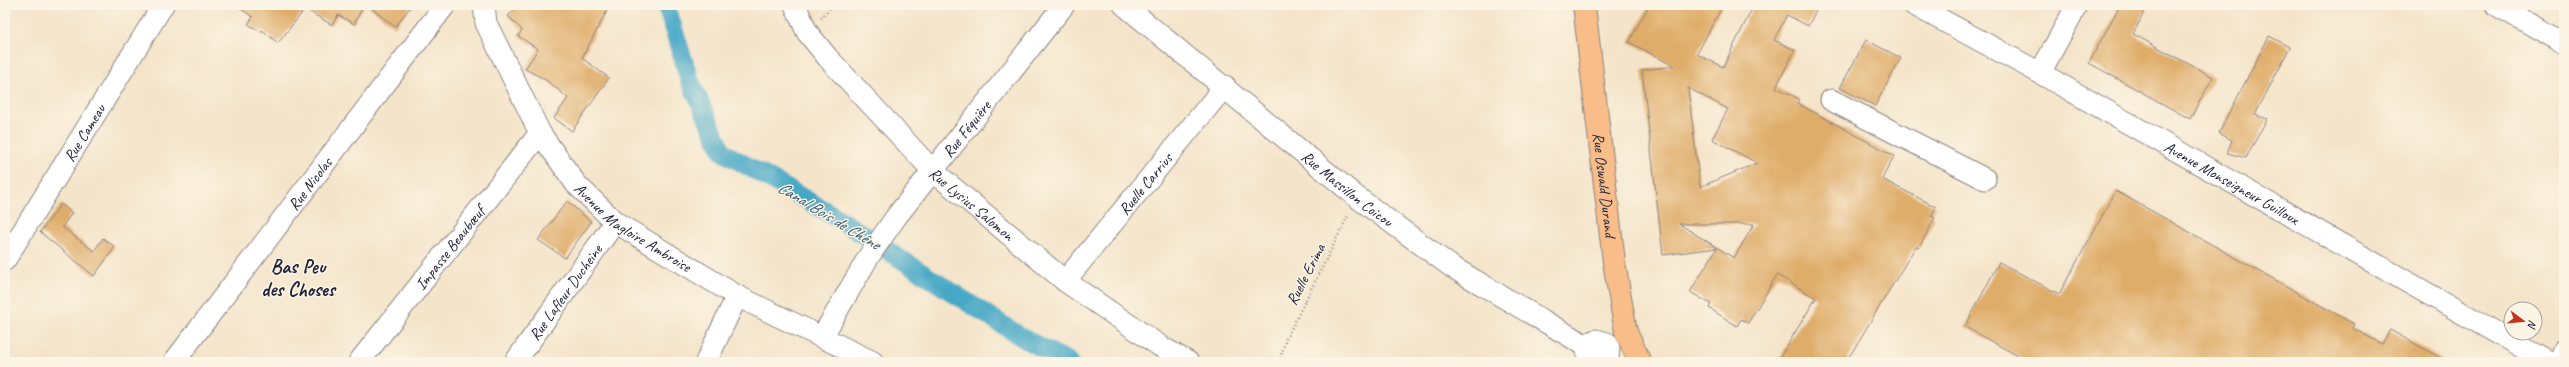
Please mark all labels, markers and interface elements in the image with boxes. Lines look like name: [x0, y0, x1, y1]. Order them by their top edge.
street label: Rue Féquière: [938, 95, 997, 161]
street label: Rue Cameau: [60, 100, 111, 165]
street label: Rue Oswald Durand: [1588, 131, 1620, 241]
street label: Avenue Monseigneur Guilloux: [2161, 137, 2304, 230]
street label: Rue Massillon Coicou: [1297, 147, 1397, 232]
street label: Ruelle Carrius: [1114, 148, 1178, 219]
street label: Rue Nicolas: [284, 153, 338, 215]
street label: Rue Lysius Salomon: [925, 163, 1018, 246]
water label: Canal Bois de Chêne: [774, 177, 886, 255]
street label: Avenue Magloire Ambroise: [570, 179, 696, 278]
street label: Impasse Beaubœuf: [411, 200, 492, 294]
street label: Rue Lafleur Ducheine: [525, 239, 608, 345]
street label: Ruelle Erima: [1282, 239, 1331, 309]
district label: Bas Peu des Choses: [261, 254, 337, 302]
north arrow: [2503, 301, 2543, 341]
text: N: [2524, 319, 2540, 331]

